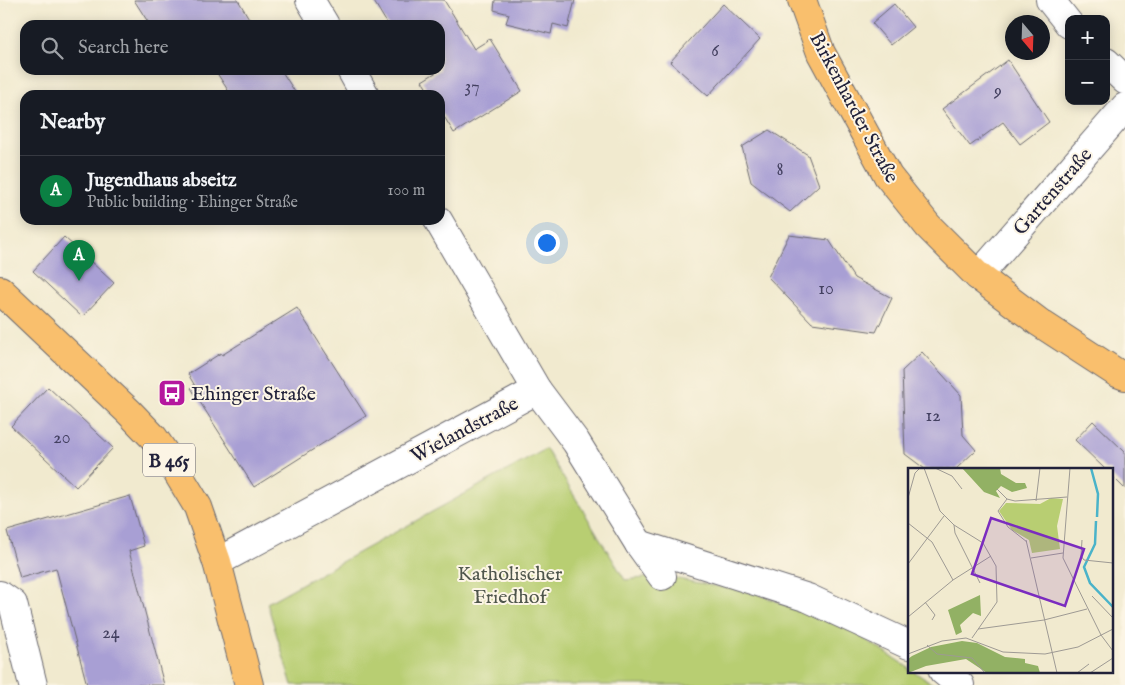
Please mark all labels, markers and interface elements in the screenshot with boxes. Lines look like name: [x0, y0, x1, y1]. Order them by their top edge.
north arrow: [1005, 15, 1050, 60]
map controls: [1065, 15, 1110, 105]
button: +: [1065, 15, 1110, 60]
search box: [20, 20, 445, 75]
street label: Birkenharder Straße: [803, 28, 904, 187]
icon: search: [38, 34, 66, 62]
text: Search here: [78, 36, 169, 60]
house number: 6: [711, 40, 719, 63]
button: −: [1065, 60, 1110, 105]
house number: 37: [464, 76, 480, 99]
house number: 9: [993, 80, 1002, 103]
text: Nearby: [40, 109, 105, 136]
street label: Gartenstraße: [1008, 143, 1098, 241]
house number: 8: [776, 159, 784, 182]
text: Jugendhaus abseitz: [87, 169, 237, 193]
text: A: [51, 181, 61, 201]
text: 100 m: [388, 181, 425, 201]
text: Public building · Ehinger Straße: [87, 193, 298, 213]
your location: [534, 230, 560, 256]
pin: A: [63, 240, 95, 281]
house number: 10: [818, 278, 834, 301]
bus stop icon: Ehinger Straße: [157, 378, 187, 408]
place label: Ehinger Straße: [191, 382, 316, 407]
street label: Wielandstraße: [407, 392, 523, 469]
house number: 12: [925, 405, 941, 428]
house number: 20: [53, 427, 71, 450]
road number: B 465: [143, 444, 195, 476]
inset map: [908, 468, 1112, 672]
park label: Katholischer Friedhof: [458, 562, 563, 610]
house number: 24: [102, 622, 120, 645]

